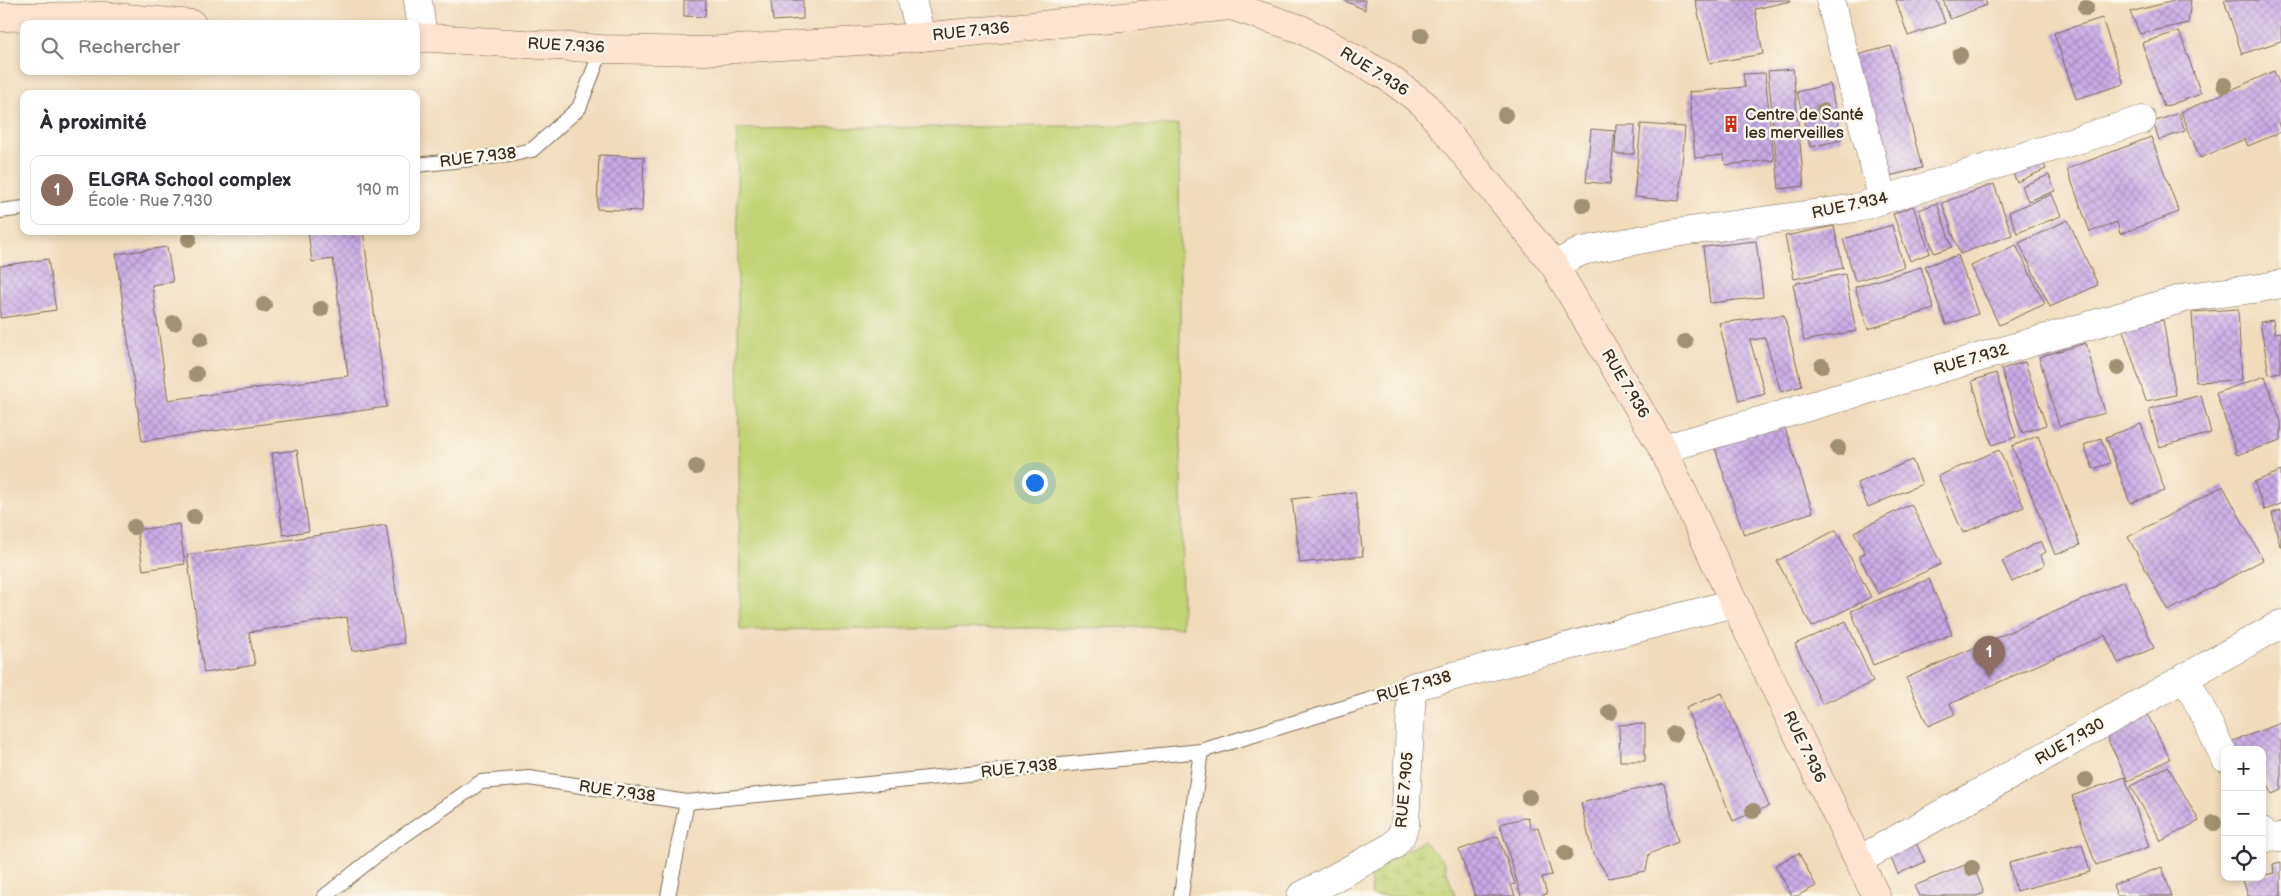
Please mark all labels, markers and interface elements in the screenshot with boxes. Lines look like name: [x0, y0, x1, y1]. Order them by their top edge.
street label: RUE 7.936: [932, 18, 1011, 45]
search box: [20, 20, 420, 75]
icon: search: [38, 34, 66, 62]
street label: RUE 7.936: [527, 34, 605, 58]
text: Rechercher: [78, 36, 180, 59]
street label: RUE 7.936: [1336, 43, 1412, 101]
place label: Centre de Santé les merveilles: [1745, 106, 1864, 143]
text: À proximité: [40, 110, 147, 135]
building icon: Centre de Santé les merveilles: [1721, 114, 1741, 134]
street label: RUE 7.938: [439, 144, 517, 172]
text: ELGRA School complex: [88, 169, 291, 192]
text: 1: [54, 181, 60, 200]
text: 190 m: [357, 181, 399, 200]
street label: RUE 7.934: [1810, 189, 1890, 223]
text: École · Rue 7.930: [88, 192, 212, 211]
street label: RUE 7.932: [1931, 340, 2011, 380]
street label: RUE 7.936: [1597, 346, 1653, 422]
your location: [1022, 470, 1048, 496]
pin: 1: [1973, 636, 2005, 677]
street label: RUE 7.938: [1374, 667, 1454, 707]
street label: RUE 7.936: [1778, 708, 1830, 786]
street label: RUE 7.930: [2032, 715, 2108, 769]
map controls: [2221, 746, 2266, 881]
button: +: [2221, 746, 2266, 791]
street label: RUE 7.905: [1392, 751, 1418, 829]
street label: RUE 7.938: [980, 756, 1058, 782]
street label: RUE 7.938: [578, 777, 656, 807]
button: −: [2221, 791, 2266, 836]
button: locate: [2221, 836, 2266, 881]

